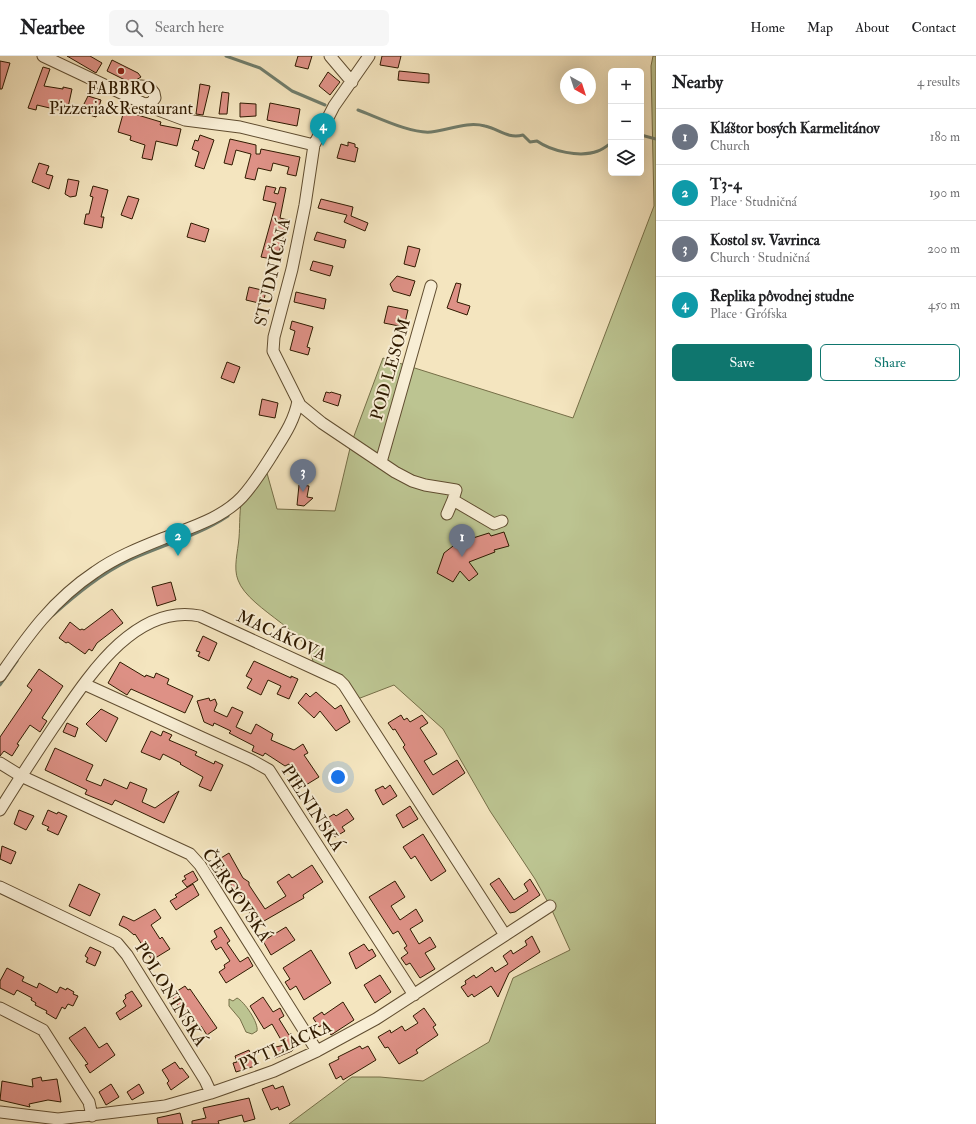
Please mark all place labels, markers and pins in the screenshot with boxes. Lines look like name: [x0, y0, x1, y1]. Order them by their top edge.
marker: FABBRO Pizzeria&Restaurant: [116, 66, 126, 76]
place label: FABBRO Pizzeria&Restaurant: [49, 78, 193, 119]
pin: 4: [310, 113, 336, 146]
pin: 3: [290, 459, 316, 492]
pin: 2: [165, 523, 191, 556]
pin: 1: [449, 524, 475, 557]

